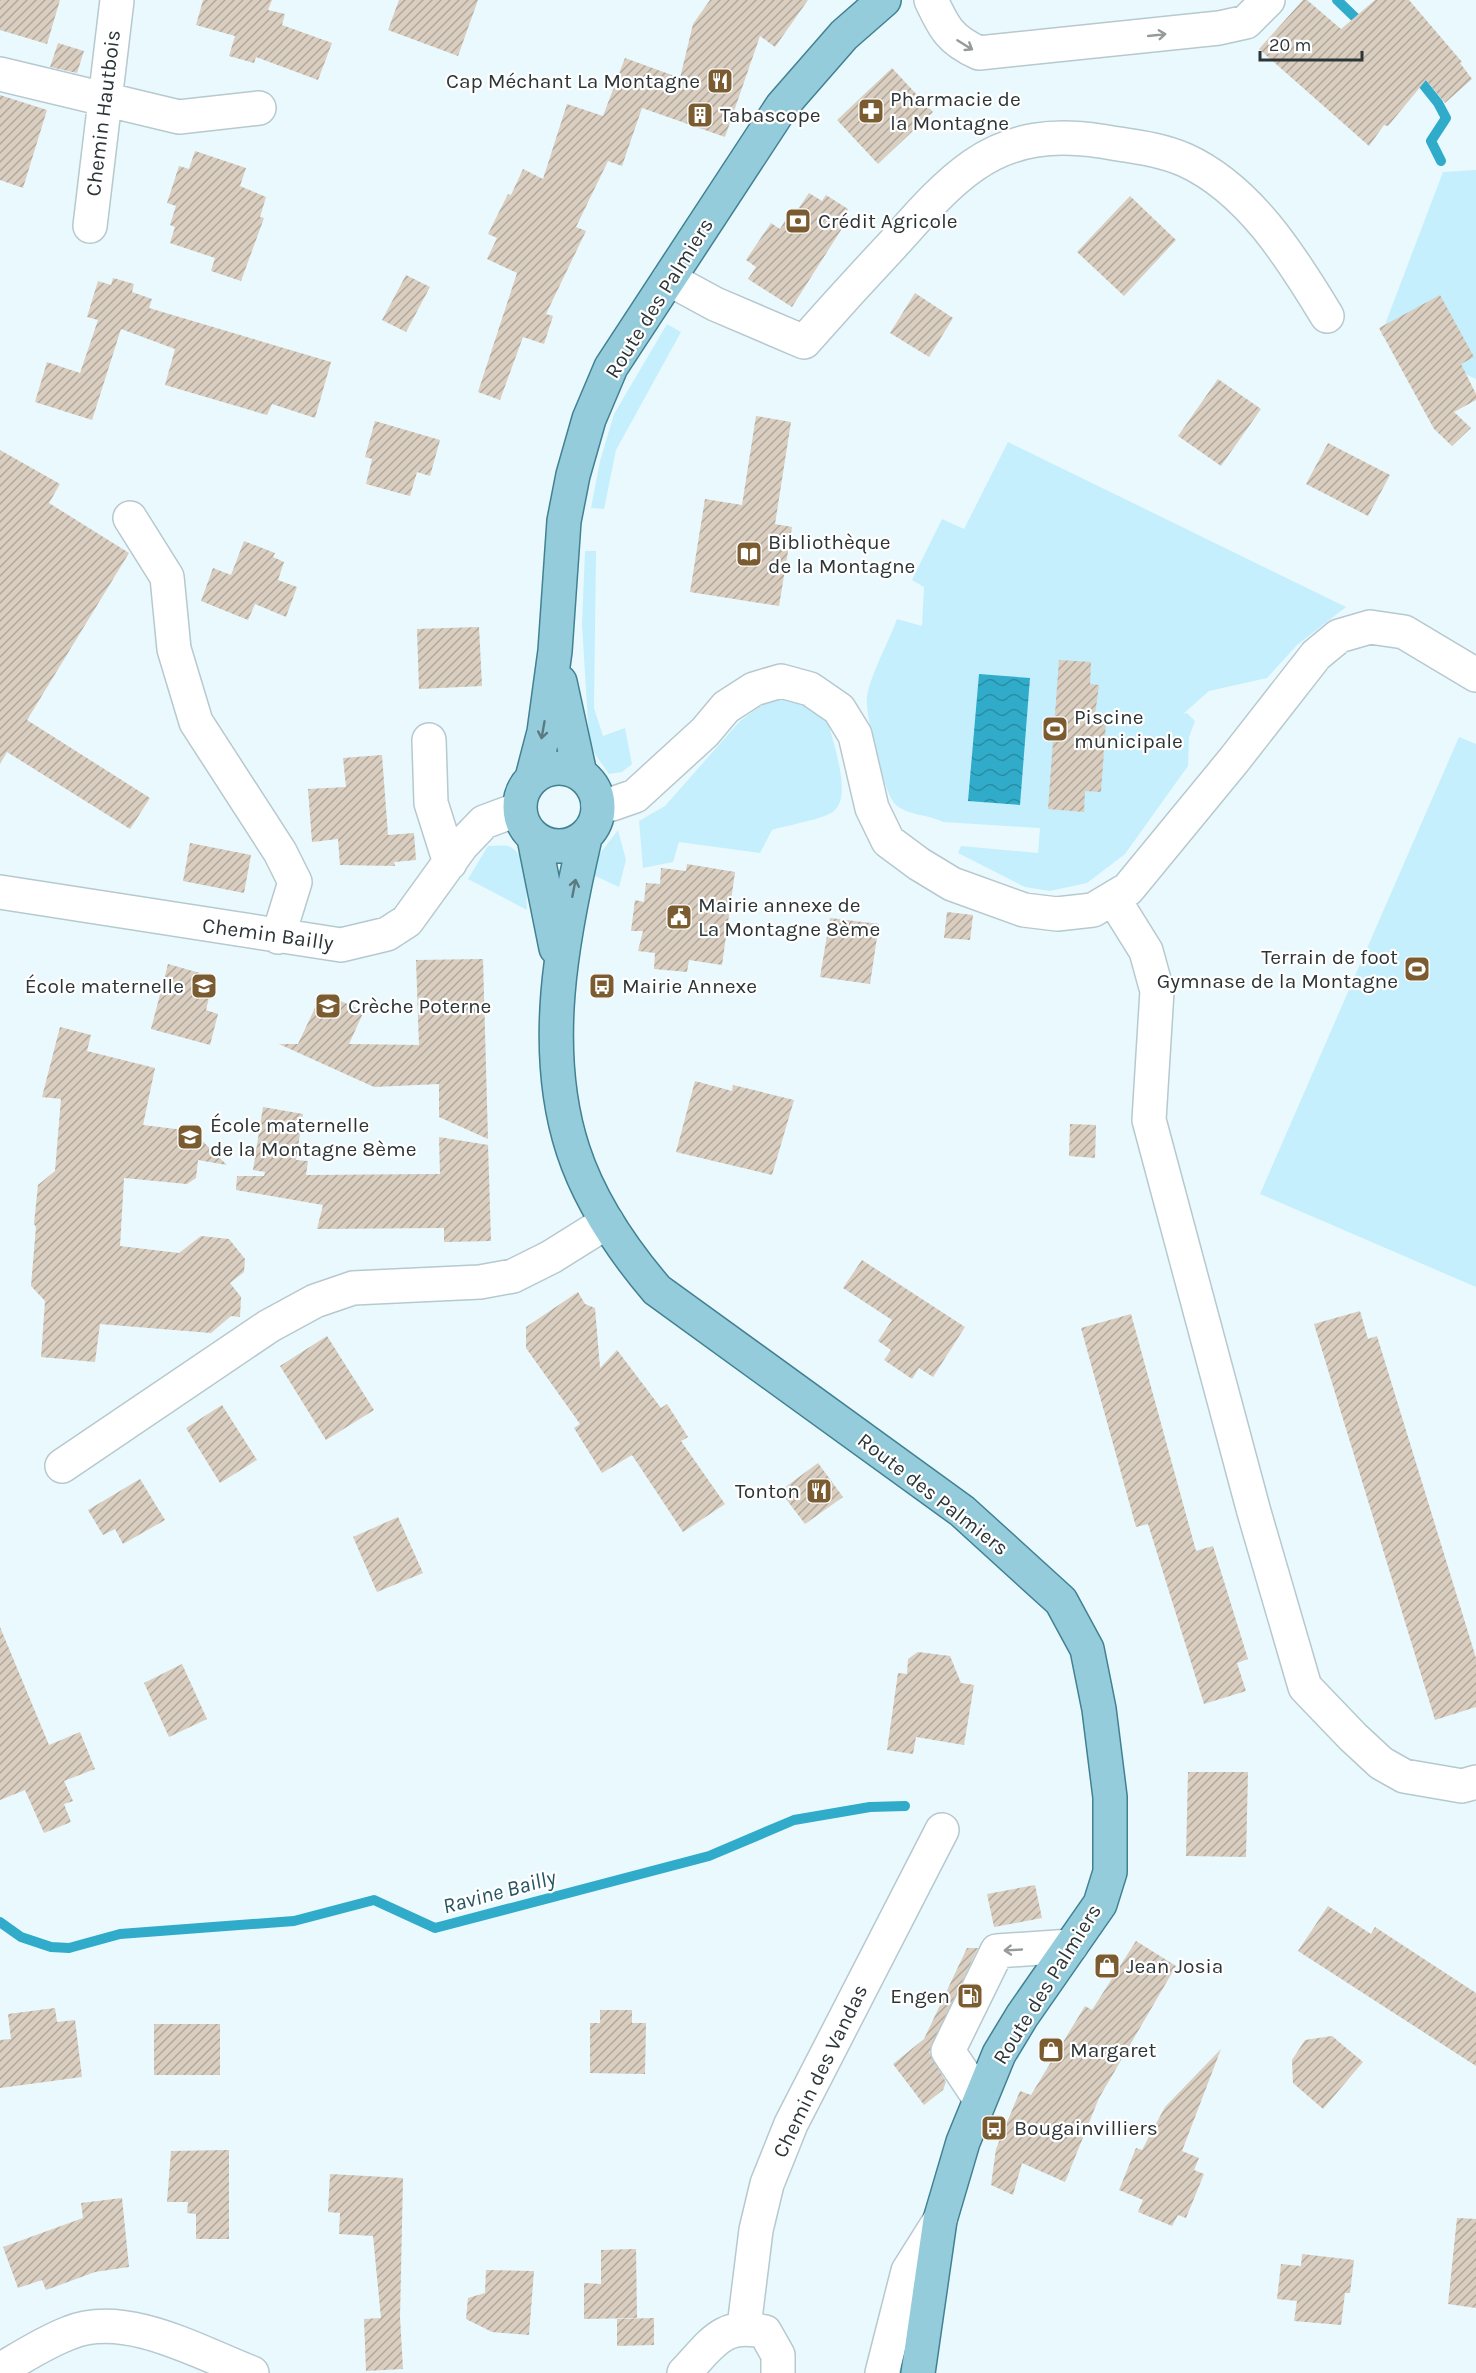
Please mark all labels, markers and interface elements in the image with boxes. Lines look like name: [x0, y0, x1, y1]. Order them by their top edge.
scale bar: [1260, 24, 1362, 62]
street label: Chemin Hautbois: [81, 28, 125, 198]
one-way arrow: [1146, 29, 1166, 40]
text: 20 m: [1269, 34, 1311, 56]
one-way arrow: [956, 40, 973, 52]
restaurant icon: Cap Méchant La Montagne: [705, 66, 735, 96]
place label: Cap Méchant La Montagne: [446, 69, 700, 93]
place label: Pharmacie de la Montagne: [890, 87, 1021, 135]
pharmacy icon: Pharmacie de la Montagne: [856, 96, 886, 126]
building icon: Tabascope: [685, 100, 715, 130]
place label: Tabascope: [720, 103, 821, 127]
bank icon: Crédit Agricole: [783, 206, 813, 236]
place label: Crédit Agricole: [818, 209, 958, 233]
street label: Route des Palmiers: [600, 213, 718, 383]
place label: Bibliothèque de la Montagne: [768, 530, 915, 578]
library icon: Bibliothèque de la Montagne: [734, 539, 764, 569]
place label: Piscine municipale: [1074, 705, 1183, 753]
sports icon: Piscine municipale: [1040, 714, 1070, 744]
one-way arrow: [538, 719, 549, 739]
one-way arrow: [569, 878, 580, 898]
place label: Mairie annexe de La Montagne 8ème: [698, 893, 880, 941]
public building icon: Mairie annexe de La Montagne 8ème: [664, 902, 694, 932]
street label: Chemin Bailly: [201, 913, 335, 955]
place label: Terrain de foot Gymnase de la Montagne: [1157, 945, 1398, 993]
sports icon: Terrain de foot Gymnase de la Montagne: [1402, 954, 1432, 984]
school or university icon: École maternelle: [189, 971, 219, 1001]
bus stop icon: Mairie Annexe: [587, 971, 617, 1001]
place label: École maternelle: [25, 974, 184, 998]
place label: Mairie Annexe: [622, 974, 757, 998]
school or university icon: Crèche Poterne: [313, 991, 343, 1021]
place label: Crèche Poterne: [348, 994, 491, 1018]
place label: École maternelle de la Montagne 8ème: [210, 1113, 416, 1161]
school or university icon: École maternelle de la Montagne 8ème: [175, 1122, 205, 1152]
street label: Route des Palmiers: [853, 1428, 1013, 1560]
restaurant icon: Tonton: [804, 1476, 834, 1506]
place label: Tonton: [735, 1479, 800, 1503]
water label: Ravine Bailly: [440, 1864, 560, 1920]
street label: Route des Palmiers: [988, 1899, 1106, 2069]
one-way arrow: [1003, 1944, 1023, 1955]
shop icon: Jean Josia: [1092, 1951, 1122, 1981]
place label: Jean Josia: [1126, 1954, 1223, 1978]
street label: Chemin des Vandas: [768, 1981, 872, 2161]
fuel station icon: Engen: [955, 1981, 985, 2011]
place label: Engen: [890, 1984, 950, 2008]
shop icon: Margaret: [1036, 2035, 1066, 2065]
place label: Margaret: [1070, 2038, 1156, 2062]
bus stop icon: Bougainvilliers: [979, 2113, 1009, 2143]
place label: Bougainvilliers: [1014, 2116, 1158, 2140]

